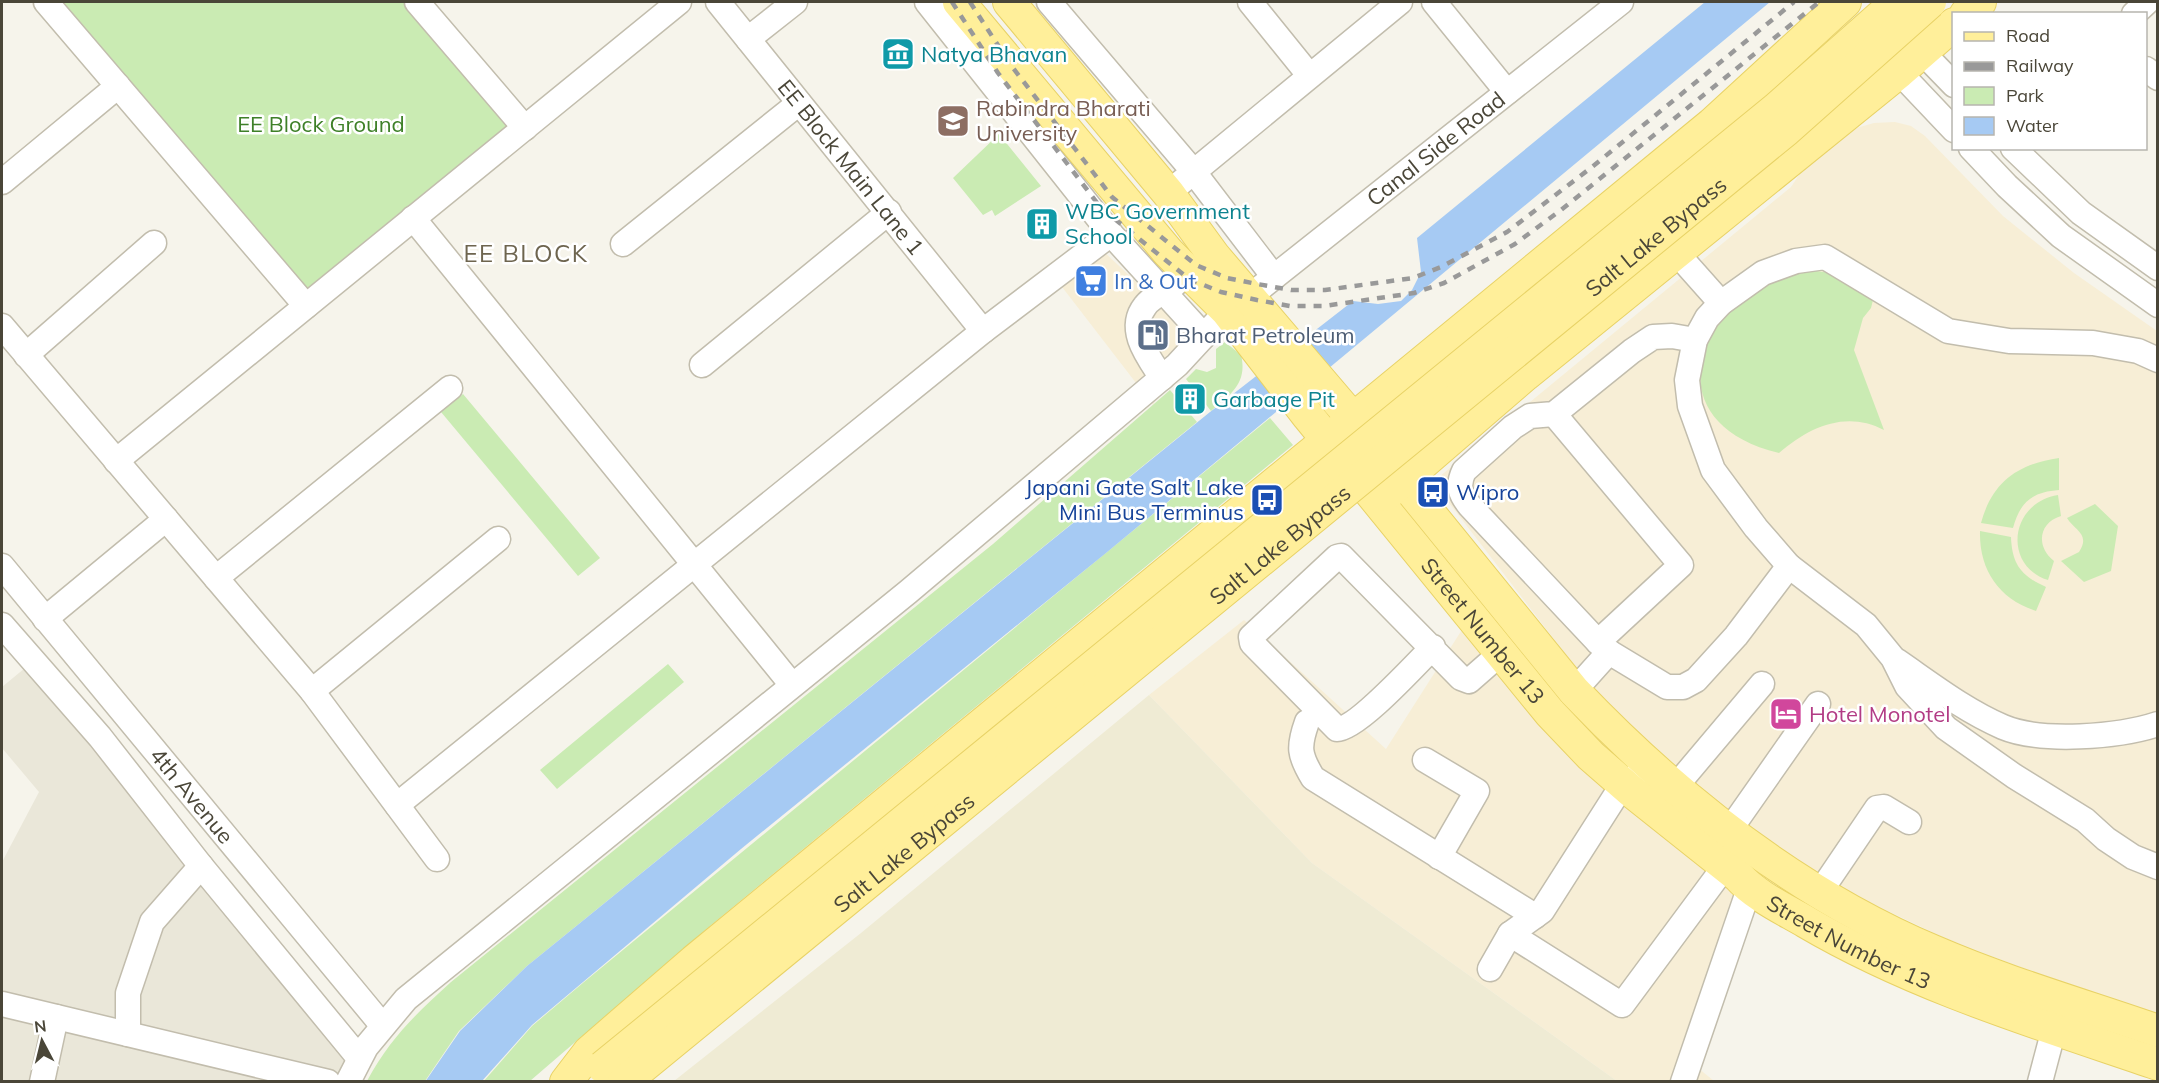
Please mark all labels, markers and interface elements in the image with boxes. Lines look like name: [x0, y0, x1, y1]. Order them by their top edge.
legend: [1952, 12, 2147, 150]
text: Road: [2006, 24, 2050, 47]
museum icon: Natya Bhavan: [880, 36, 916, 72]
place label: Natya Bhavan: [921, 40, 1067, 68]
text: Railway: [2006, 54, 2074, 77]
street label: EE Block Main Lane 1: [772, 74, 930, 261]
text: Park: [2006, 84, 2045, 107]
street label: Canal Side Road: [1361, 85, 1511, 212]
place label: Rabindra Bharati University: [976, 94, 1151, 147]
school or university icon: Rabindra Bharati University: [935, 103, 971, 139]
park label: EE Block Ground: [237, 110, 405, 138]
text: Water: [2006, 114, 2059, 137]
street label: Salt Lake Bypass: [1580, 170, 1732, 303]
place label: WBC Government School: [1065, 197, 1250, 250]
building icon: WBC Government School: [1024, 206, 1060, 242]
district label: EE BLOCK: [463, 238, 589, 268]
supermarket icon: In & Out: [1073, 263, 1109, 299]
place label: In & Out: [1114, 267, 1197, 295]
fuel station icon: Bharat Petroleum: [1135, 317, 1171, 353]
place label: Bharat Petroleum: [1176, 321, 1355, 349]
building icon: Garbage Pit: [1172, 381, 1208, 417]
place label: Garbage Pit: [1213, 385, 1335, 413]
place label: Japani Gate Salt Lake Mini Bus Terminus: [1025, 473, 1244, 526]
bus stop icon: Wipro: [1415, 474, 1451, 510]
street label: Salt Lake Bypass: [1204, 478, 1356, 611]
place label: Wipro: [1456, 478, 1519, 506]
bus stop icon: Japani Gate Salt Lake Mini Bus Terminus: [1249, 482, 1285, 518]
street label: Street Number 13: [1415, 552, 1551, 710]
hotel icon: Hotel Monotel: [1768, 696, 1804, 732]
place label: Hotel Monotel: [1809, 700, 1950, 728]
street label: 4th Avenue: [144, 742, 240, 849]
street label: Salt Lake Bypass: [828, 786, 980, 919]
street label: Street Number 13: [1762, 889, 1935, 995]
north arrow: [12, 1011, 72, 1071]
text: N: [33, 1015, 47, 1037]

